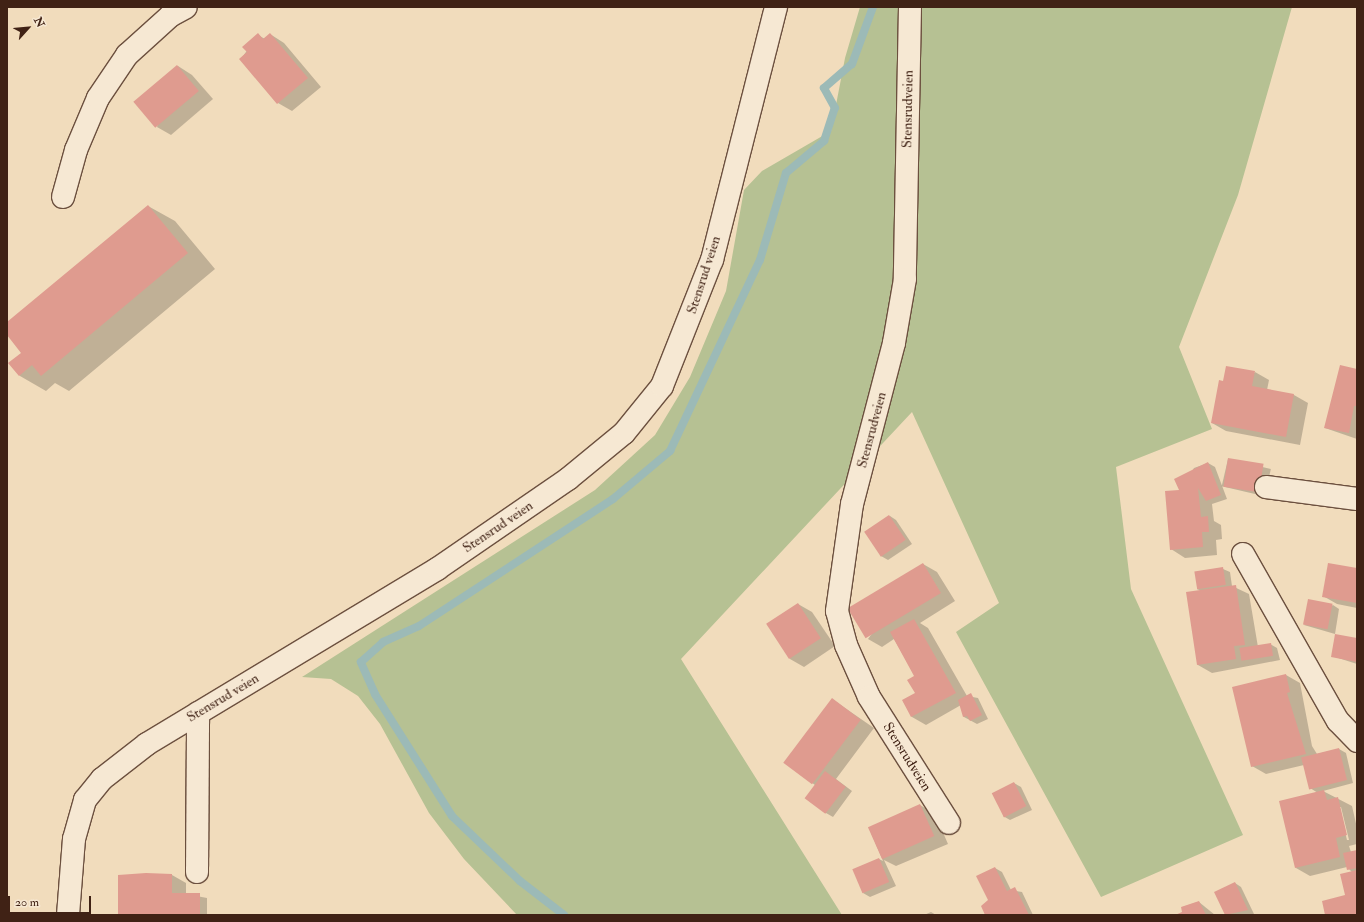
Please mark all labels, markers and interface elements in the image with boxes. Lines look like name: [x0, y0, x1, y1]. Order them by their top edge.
north arrow: [8, 8, 48, 48]
text: N: [31, 15, 47, 30]
street label: Stensrudveien: [899, 70, 917, 148]
street label: Stensrud veien: [683, 234, 725, 316]
street label: Stensrudveien: [854, 390, 890, 470]
street label: Stensrud veien: [460, 497, 536, 557]
street label: Stensrud veien: [184, 670, 262, 726]
street label: Stensrudveien: [879, 719, 935, 795]
scale bar: [10, 888, 93, 914]
text: 20 m: [15, 895, 39, 910]

